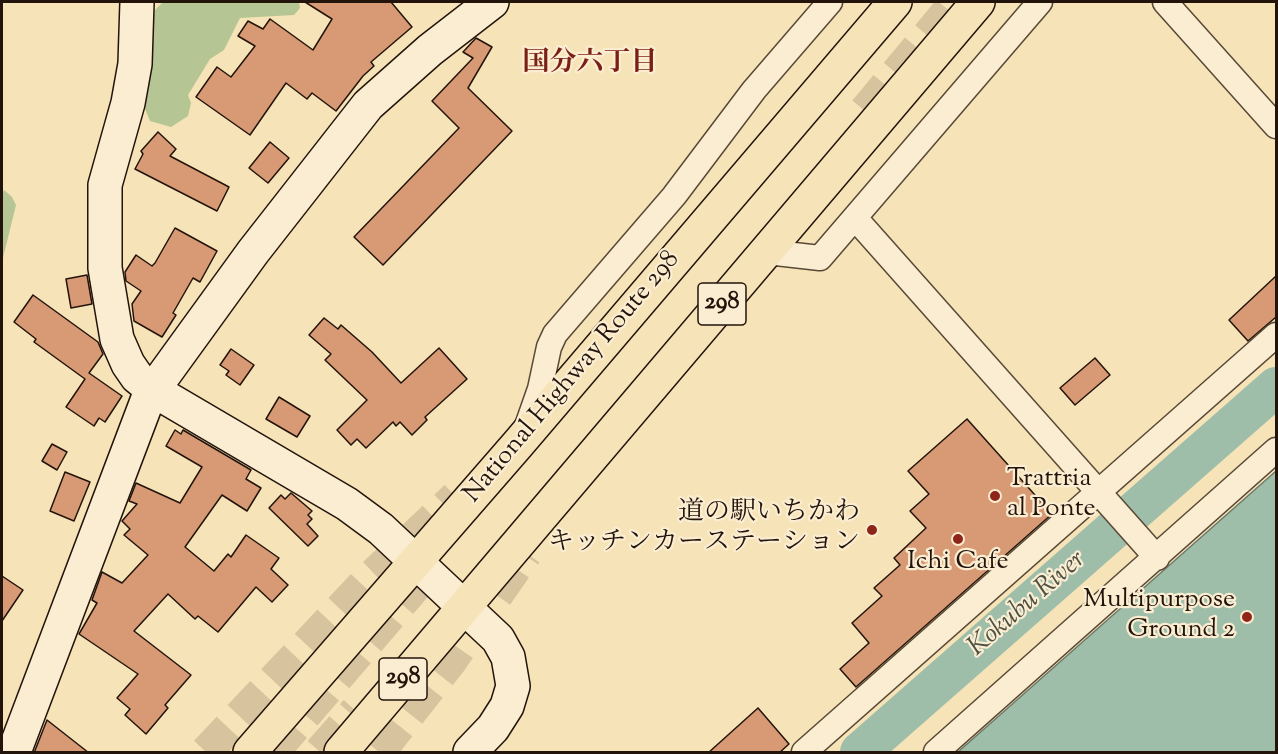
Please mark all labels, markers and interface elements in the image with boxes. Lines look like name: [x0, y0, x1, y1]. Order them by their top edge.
district label: 国分六丁目: [523, 49, 657, 81]
street label: National Highway Route 298: [458, 246, 688, 510]
road number: 298: [698, 283, 746, 325]
place label: Trattria al Ponte: [1007, 465, 1096, 526]
marker: Trattria al Ponte: [988, 489, 1002, 503]
place label: 道の駅いちかわ キッチンカーステーション: [548, 499, 860, 560]
marker: 道の駅いちかわ キッチンカーステーション: [865, 523, 879, 537]
marker: Ichi Cafe: [951, 532, 965, 546]
water label: Kokubu River: [963, 545, 1093, 665]
place label: Ichi Cafe: [907, 548, 1009, 580]
place label: Multipurpose Ground 2: [1083, 586, 1235, 648]
marker: Multipurpose Ground 2: [1240, 610, 1254, 624]
road number: 298: [379, 658, 427, 700]

